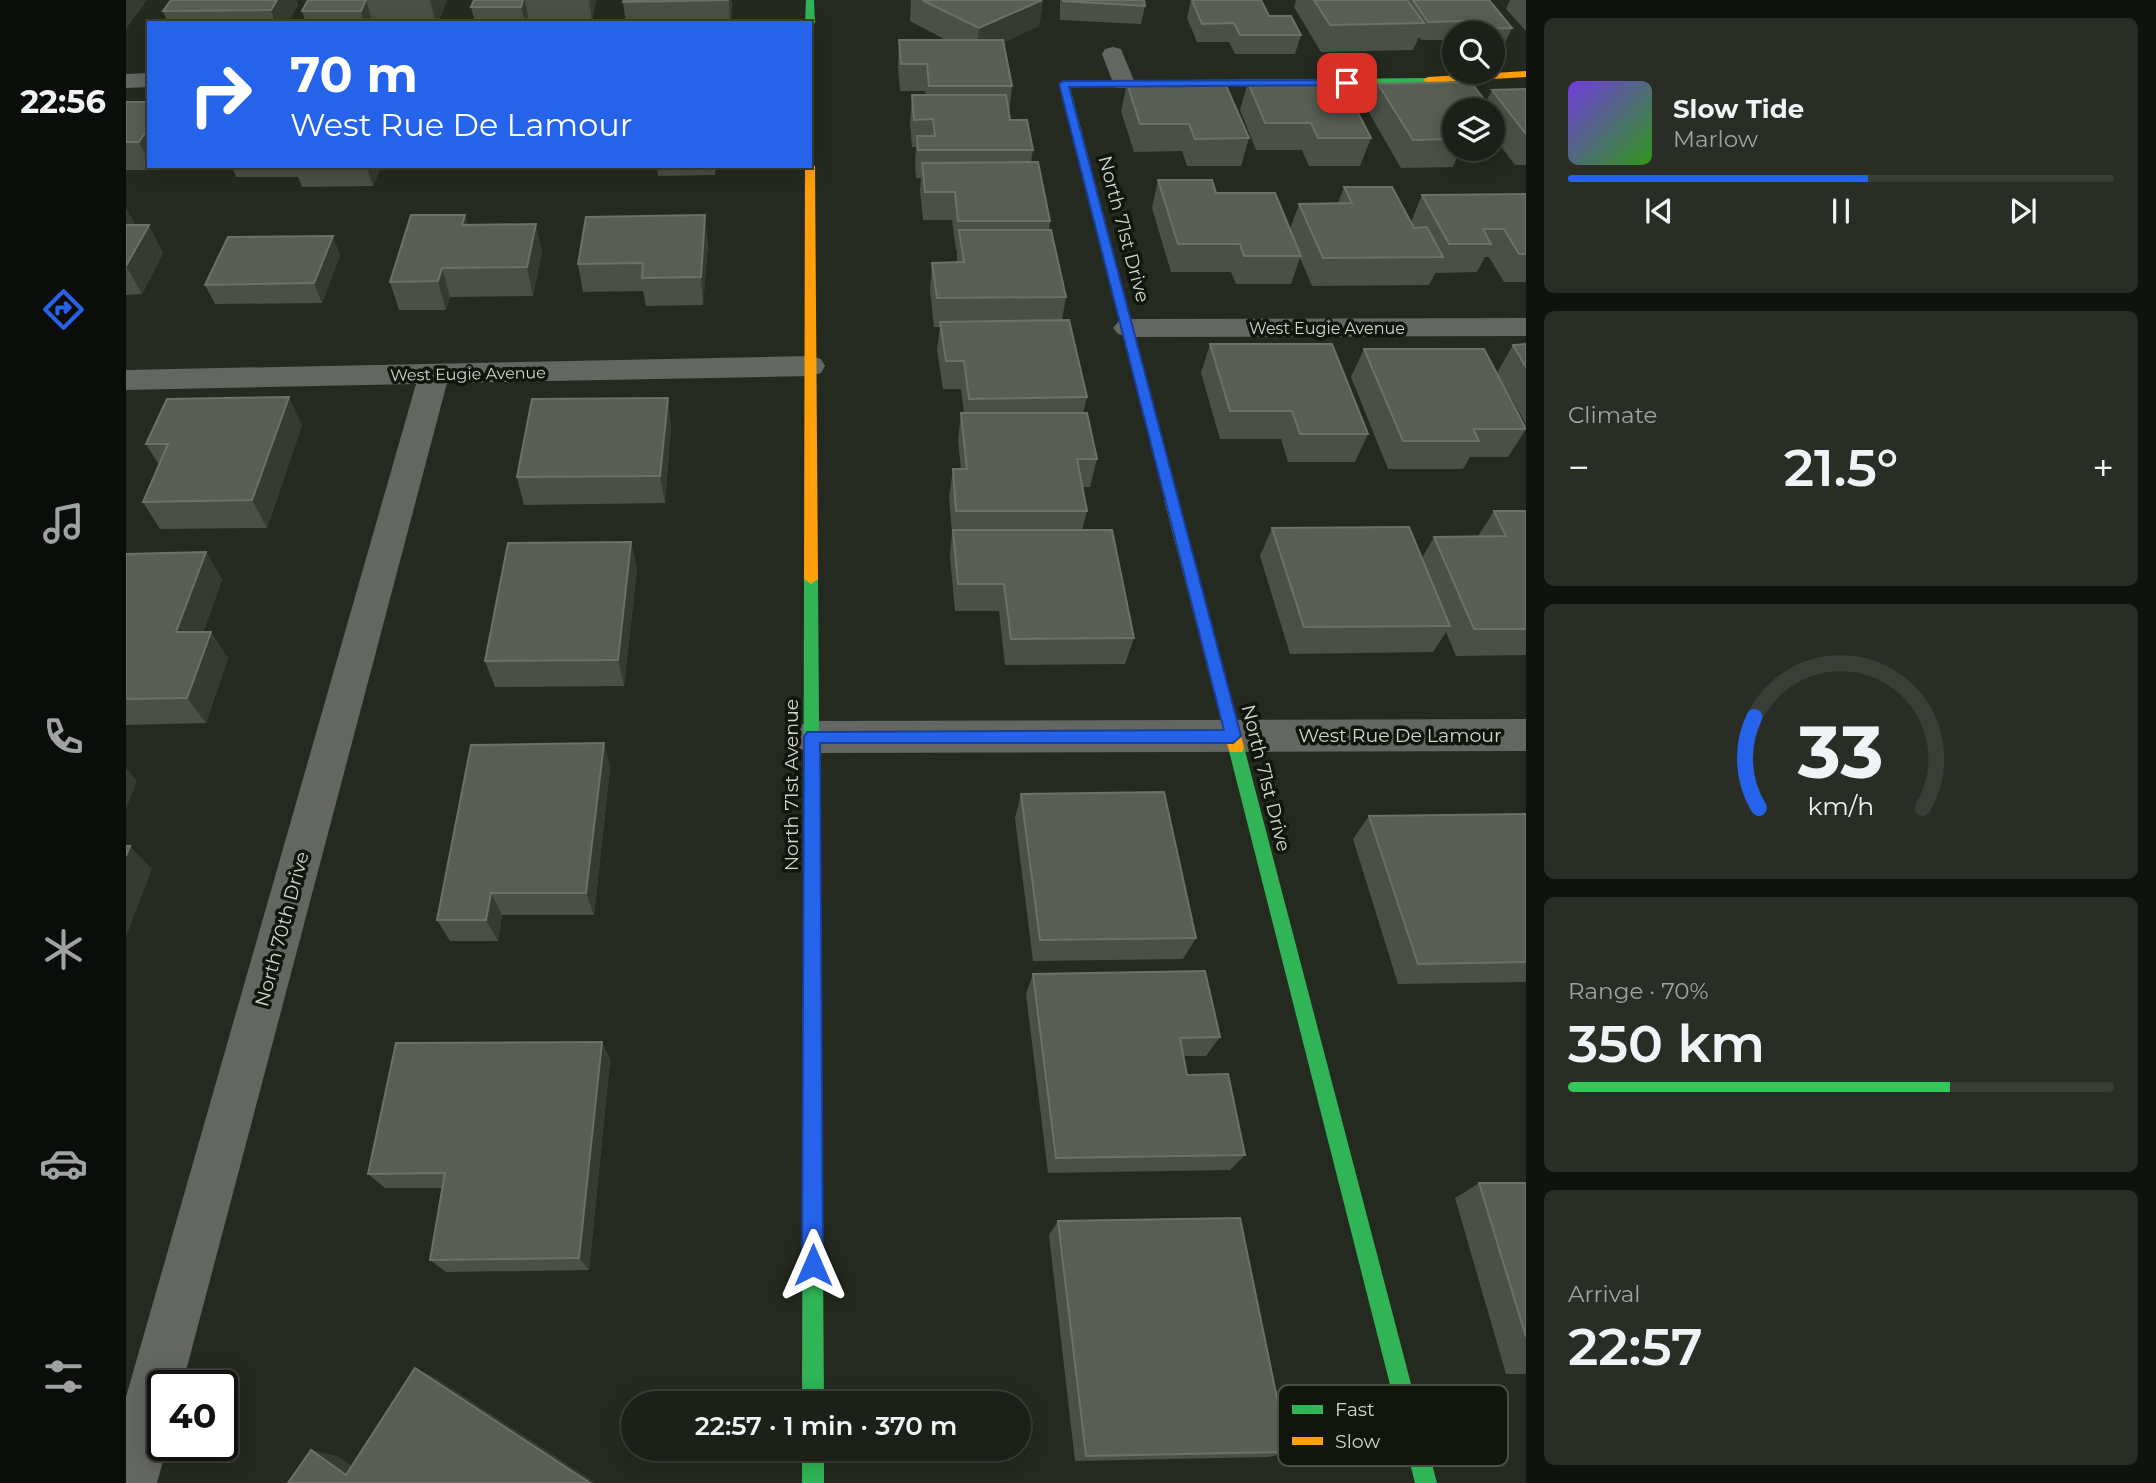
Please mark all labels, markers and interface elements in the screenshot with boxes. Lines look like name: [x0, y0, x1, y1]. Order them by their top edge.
map controls: [1442, 21, 1505, 161]
button: search: [1442, 21, 1505, 84]
text: 70 m: [290, 45, 418, 104]
icon: right: [175, 49, 266, 140]
pin: [1317, 53, 1377, 113]
icon: arrive: [1328, 64, 1366, 102]
text: 22:56: [20, 82, 106, 121]
text: Slow Tide: [1673, 93, 1804, 125]
button: layers: [1442, 98, 1505, 161]
text: West Rue De Lamour: [290, 105, 633, 144]
text: Marlow: [1673, 125, 1758, 153]
street label: North 71st Drive: [1093, 153, 1155, 305]
icon: previous: [1640, 192, 1678, 230]
icon: pause: [1822, 192, 1860, 230]
icon: next: [2004, 192, 2042, 230]
icon: directions: [39, 285, 88, 334]
street label: West Eugie Avenue: [1249, 319, 1405, 338]
street label: West Eugie Avenue: [390, 363, 546, 385]
text: Climate: [1568, 401, 1657, 429]
text: 21.5°: [1784, 436, 1898, 499]
text: −: [1568, 444, 1590, 491]
text: +: [2092, 444, 2114, 491]
icon: music: [39, 499, 88, 548]
street label: North 71st Avenue: [780, 699, 803, 871]
street label: North 71st Drive: [1237, 702, 1295, 854]
text: 33: [1797, 708, 1884, 796]
icon: phone: [39, 712, 88, 761]
street label: West Rue De Lamour: [1298, 724, 1502, 747]
text: km/h: [1808, 790, 1874, 820]
street label: North 70th Drive: [250, 849, 314, 1009]
icon: climate: [39, 925, 88, 974]
text: Range · 70%: [1568, 977, 1709, 1005]
text: 350 km: [1568, 1012, 1765, 1075]
icon: car: [39, 1139, 88, 1188]
position arrow: [776, 1228, 850, 1302]
text: Arrival: [1568, 1280, 1641, 1308]
text: 22:57: [1568, 1315, 1703, 1378]
icon: filters: [39, 1352, 88, 1401]
speed limit sign: 40: [147, 1370, 238, 1461]
legend: [1278, 1385, 1508, 1466]
text: Fast: [1335, 1398, 1375, 1421]
text: 22:57 · 1 min · 370 m: [695, 1410, 957, 1442]
text: Slow: [1335, 1430, 1380, 1453]

